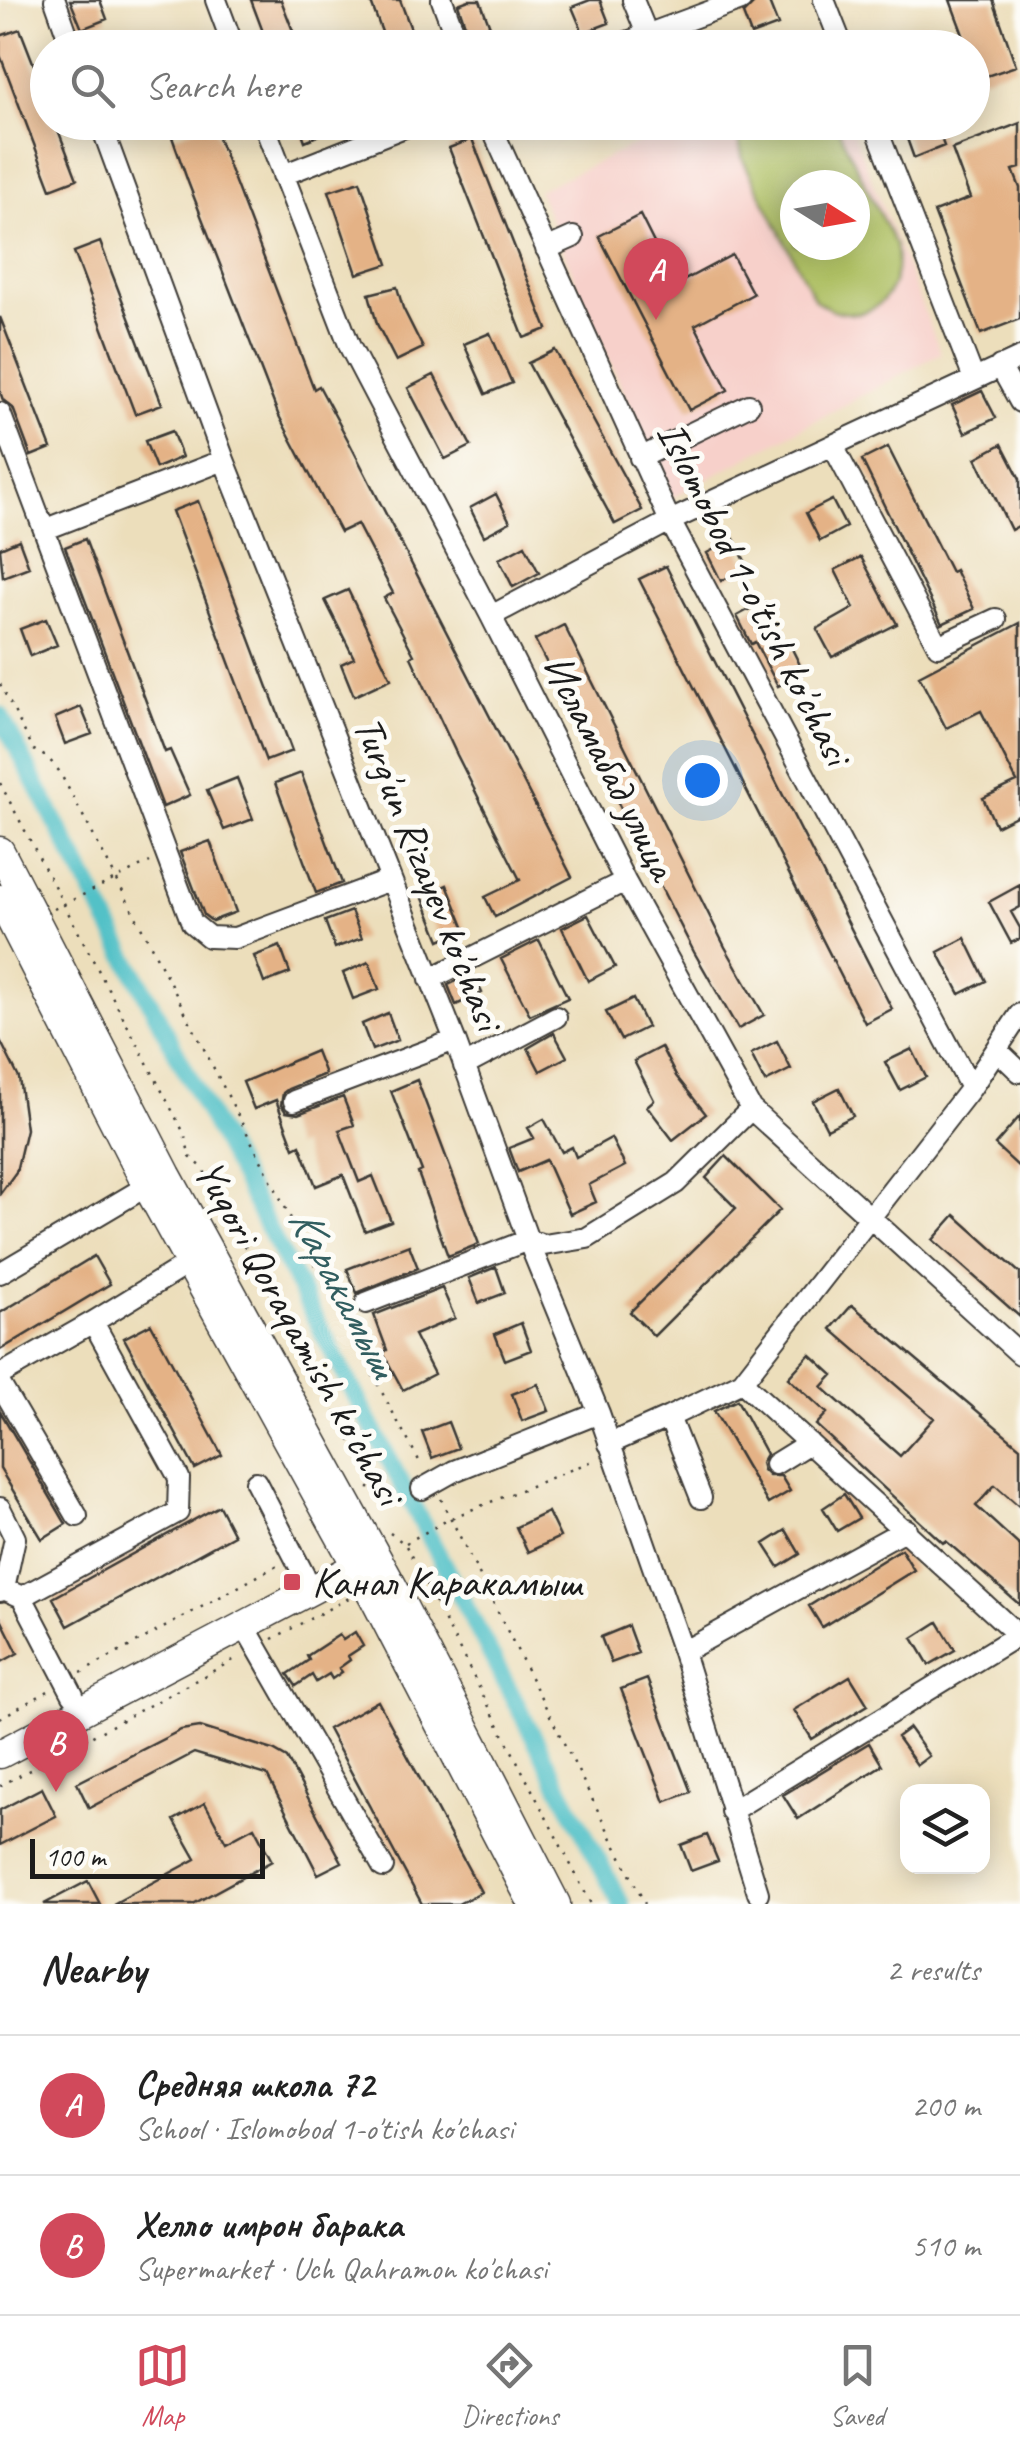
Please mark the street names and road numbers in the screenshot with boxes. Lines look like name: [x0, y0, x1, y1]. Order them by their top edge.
street label: Islomobod 1-o'tish ko'chasi: [645, 412, 866, 778]
street label: Исламабад улица: [531, 646, 691, 892]
street label: Turg'un Rizayev ko'chasi: [341, 709, 517, 1042]
street label: Yuqori Qoraqamish ko'chasi: [182, 1150, 418, 1518]

